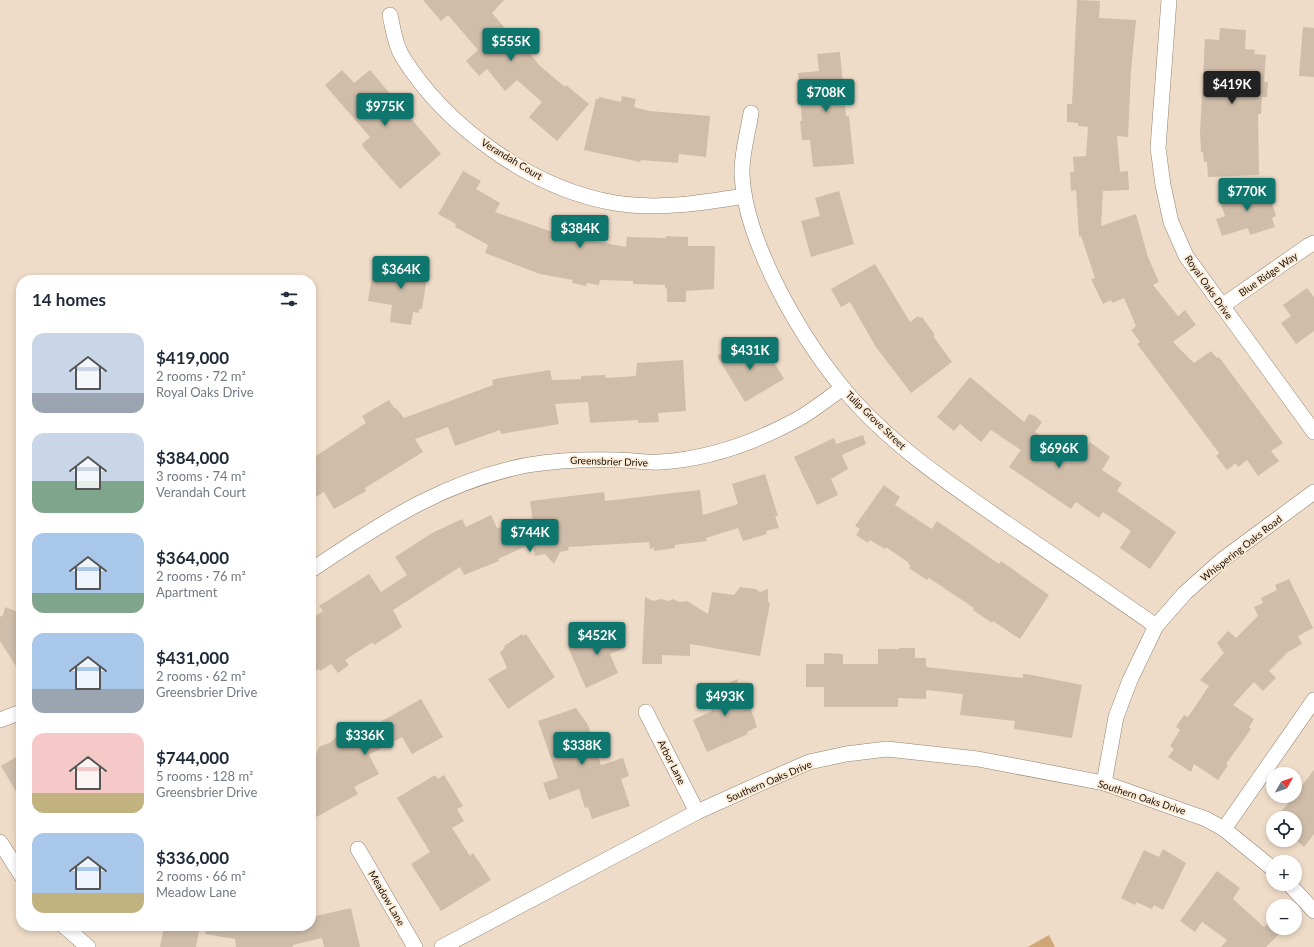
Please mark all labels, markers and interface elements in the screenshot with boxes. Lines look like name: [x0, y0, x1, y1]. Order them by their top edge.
pin: $555K: [483, 28, 539, 62]
text: $555K: [491, 33, 531, 49]
pin: $419K: [1204, 71, 1260, 105]
text: $419K: [1212, 76, 1252, 92]
pin: $708K: [798, 79, 854, 113]
text: $708K: [806, 84, 846, 100]
pin: $975K: [357, 93, 413, 127]
text: $975K: [365, 98, 405, 114]
street label: Verandah Court: [479, 136, 545, 182]
pin: $770K: [1219, 178, 1275, 212]
text: $770K: [1227, 183, 1267, 199]
pin: $384K: [552, 215, 608, 249]
text: $384K: [560, 220, 600, 236]
street label: Blue Ridge Way: [1236, 249, 1300, 299]
street label: Royal Oaks Drive: [1183, 253, 1235, 321]
pin: $364K: [373, 256, 429, 290]
text: $364K: [381, 261, 421, 277]
icon: filters: [278, 288, 300, 310]
text: 14 homes: [32, 289, 106, 310]
pin: $431K: [722, 337, 778, 371]
text: $431K: [730, 342, 770, 358]
text: $419,000: [156, 347, 229, 368]
icon: home: [64, 349, 112, 397]
text: 2 rooms · 72 m²: [156, 368, 246, 384]
text: Royal Oaks Drive: [156, 384, 254, 400]
street label: Tulip Grove Street: [844, 388, 909, 452]
pin: $696K: [1031, 435, 1087, 469]
text: $696K: [1039, 440, 1079, 456]
text: $384,000: [156, 447, 229, 468]
icon: home: [64, 449, 112, 497]
street label: Greensbrier Drive: [570, 454, 648, 468]
text: 3 rooms · 74 m²: [156, 468, 246, 484]
text: Verandah Court: [156, 484, 246, 500]
street label: Whispering Oaks Road: [1198, 513, 1284, 583]
pin: $744K: [502, 519, 558, 553]
text: $744K: [510, 524, 550, 540]
text: $364,000: [156, 547, 229, 568]
icon: home: [64, 549, 112, 597]
text: 2 rooms · 76 m²: [156, 568, 246, 584]
text: Apartment: [156, 584, 217, 600]
pin: $452K: [569, 622, 625, 656]
text: $452K: [577, 627, 617, 643]
text: $431,000: [156, 647, 229, 668]
icon: home: [64, 649, 112, 697]
text: 2 rooms · 62 m²: [156, 668, 246, 684]
pin: $493K: [697, 683, 753, 717]
text: Greensbrier Drive: [156, 684, 257, 700]
text: $493K: [705, 688, 745, 704]
pin: $336K: [337, 722, 393, 756]
text: $336K: [345, 727, 385, 743]
pin: $338K: [554, 732, 610, 766]
text: $338K: [562, 737, 602, 753]
street label: Arbor Lane: [656, 738, 688, 786]
text: $744,000: [156, 747, 229, 768]
icon: home: [64, 749, 112, 797]
street label: Southern Oaks Drive: [725, 758, 813, 804]
north arrow: [1266, 767, 1302, 803]
map controls: [1266, 767, 1302, 935]
text: 5 rooms · 128 m²: [156, 768, 253, 784]
street label: Southern Oaks Drive: [1097, 777, 1187, 817]
text: Greensbrier Drive: [156, 784, 257, 800]
button: locate: [1266, 811, 1302, 847]
text: $336,000: [156, 847, 229, 868]
icon: home: [64, 849, 112, 897]
button: +: [1266, 855, 1302, 891]
text: 2 rooms · 66 m²: [156, 868, 246, 884]
street label: Meadow Lane: [366, 868, 408, 928]
text: Meadow Lane: [156, 884, 236, 900]
button: −: [1266, 899, 1302, 935]

